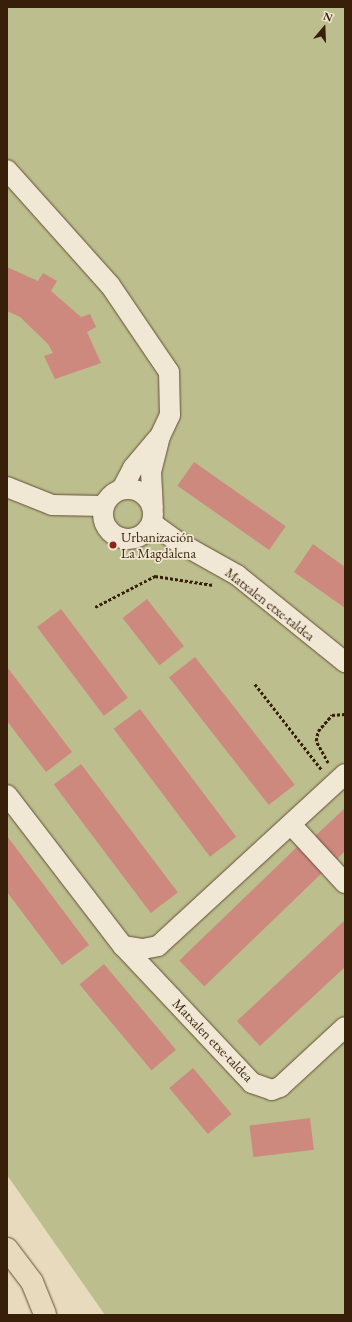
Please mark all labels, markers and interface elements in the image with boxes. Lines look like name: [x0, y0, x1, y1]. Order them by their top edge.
north arrow: [304, 8, 344, 48]
text: N: [321, 9, 334, 25]
place label: Urbanización La Magdalena: [121, 529, 196, 562]
marker: Urbanización La Magdalena: [108, 540, 118, 550]
street label: Matxalen etxe-taldea: [222, 564, 318, 644]
street label: Matxalen etxe-taldea: [169, 995, 257, 1085]

